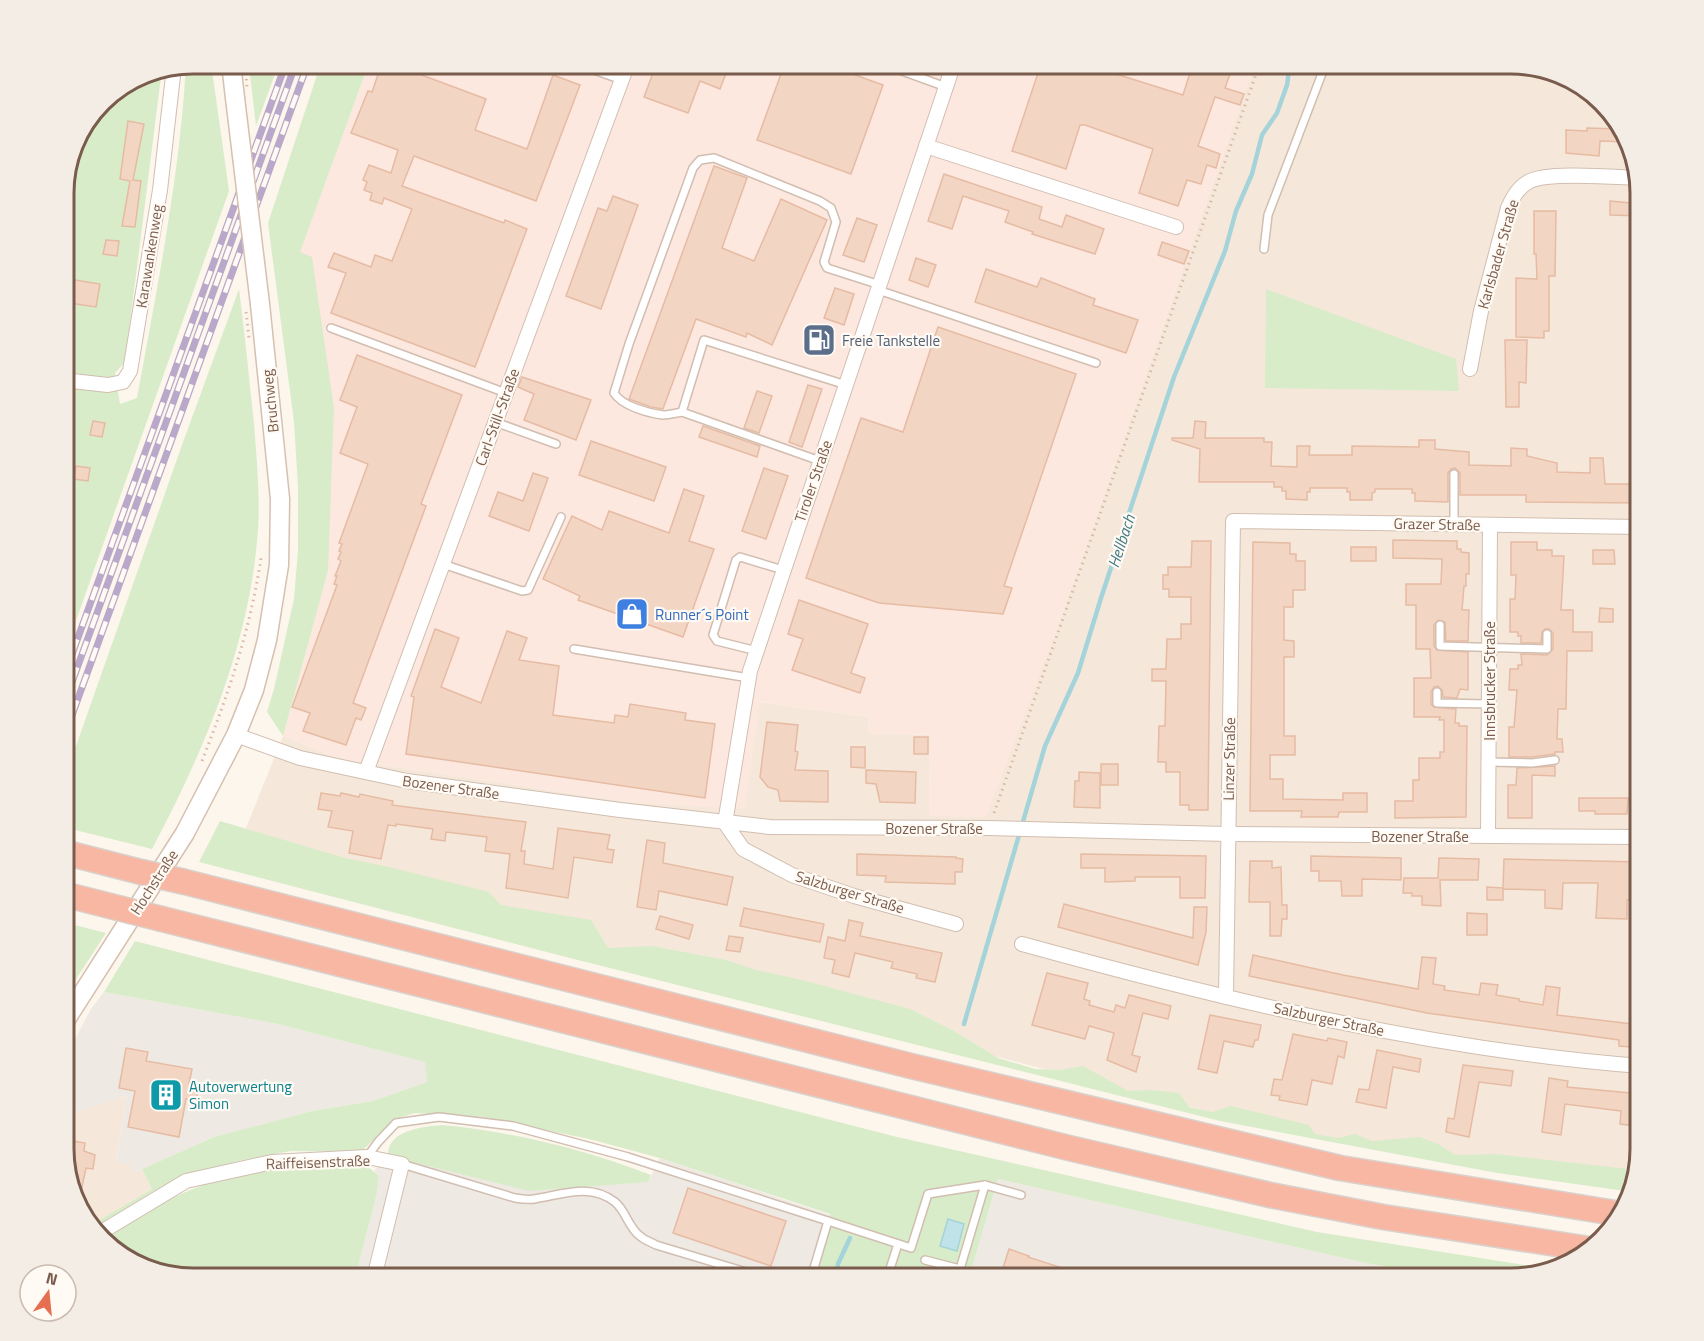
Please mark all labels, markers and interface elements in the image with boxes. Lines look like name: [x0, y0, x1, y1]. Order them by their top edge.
street label: Karlsbader Straße: [1471, 196, 1525, 312]
street label: Karawankenweg: [129, 202, 169, 310]
fuel station icon: Freie Tankstelle: [801, 322, 837, 358]
place label: Freie Tankstelle: [842, 329, 940, 352]
street label: Carl-Still-Straße: [469, 365, 525, 469]
street label: Bruchweg: [255, 368, 285, 434]
street label: Tiroler Straße: [788, 437, 838, 525]
water label: Hellbach: [1101, 510, 1141, 571]
street label: Grazer Straße: [1393, 512, 1481, 536]
shop icon: Runner´s Point: [614, 596, 650, 632]
place label: Runner´s Point: [655, 603, 749, 626]
street label: Innsbrucker Straße: [1478, 621, 1501, 741]
street label: Linzer Straße: [1217, 717, 1241, 801]
street label: Bozener Straße: [401, 769, 501, 805]
street label: Bozener Straße: [885, 817, 983, 840]
street label: Bozener Straße: [1371, 825, 1469, 848]
street label: Hochstraße: [124, 845, 184, 919]
street label: Salzburger Straße: [793, 865, 907, 919]
street label: Salzburger Straße: [1271, 996, 1387, 1042]
place label: Autoverwertung Simon: [189, 1075, 292, 1115]
building icon: Autoverwertung Simon: [148, 1077, 184, 1113]
street label: Raiffeisenstraße: [265, 1149, 371, 1175]
north arrow: [18, 1263, 78, 1323]
text: N: [43, 1265, 60, 1292]

